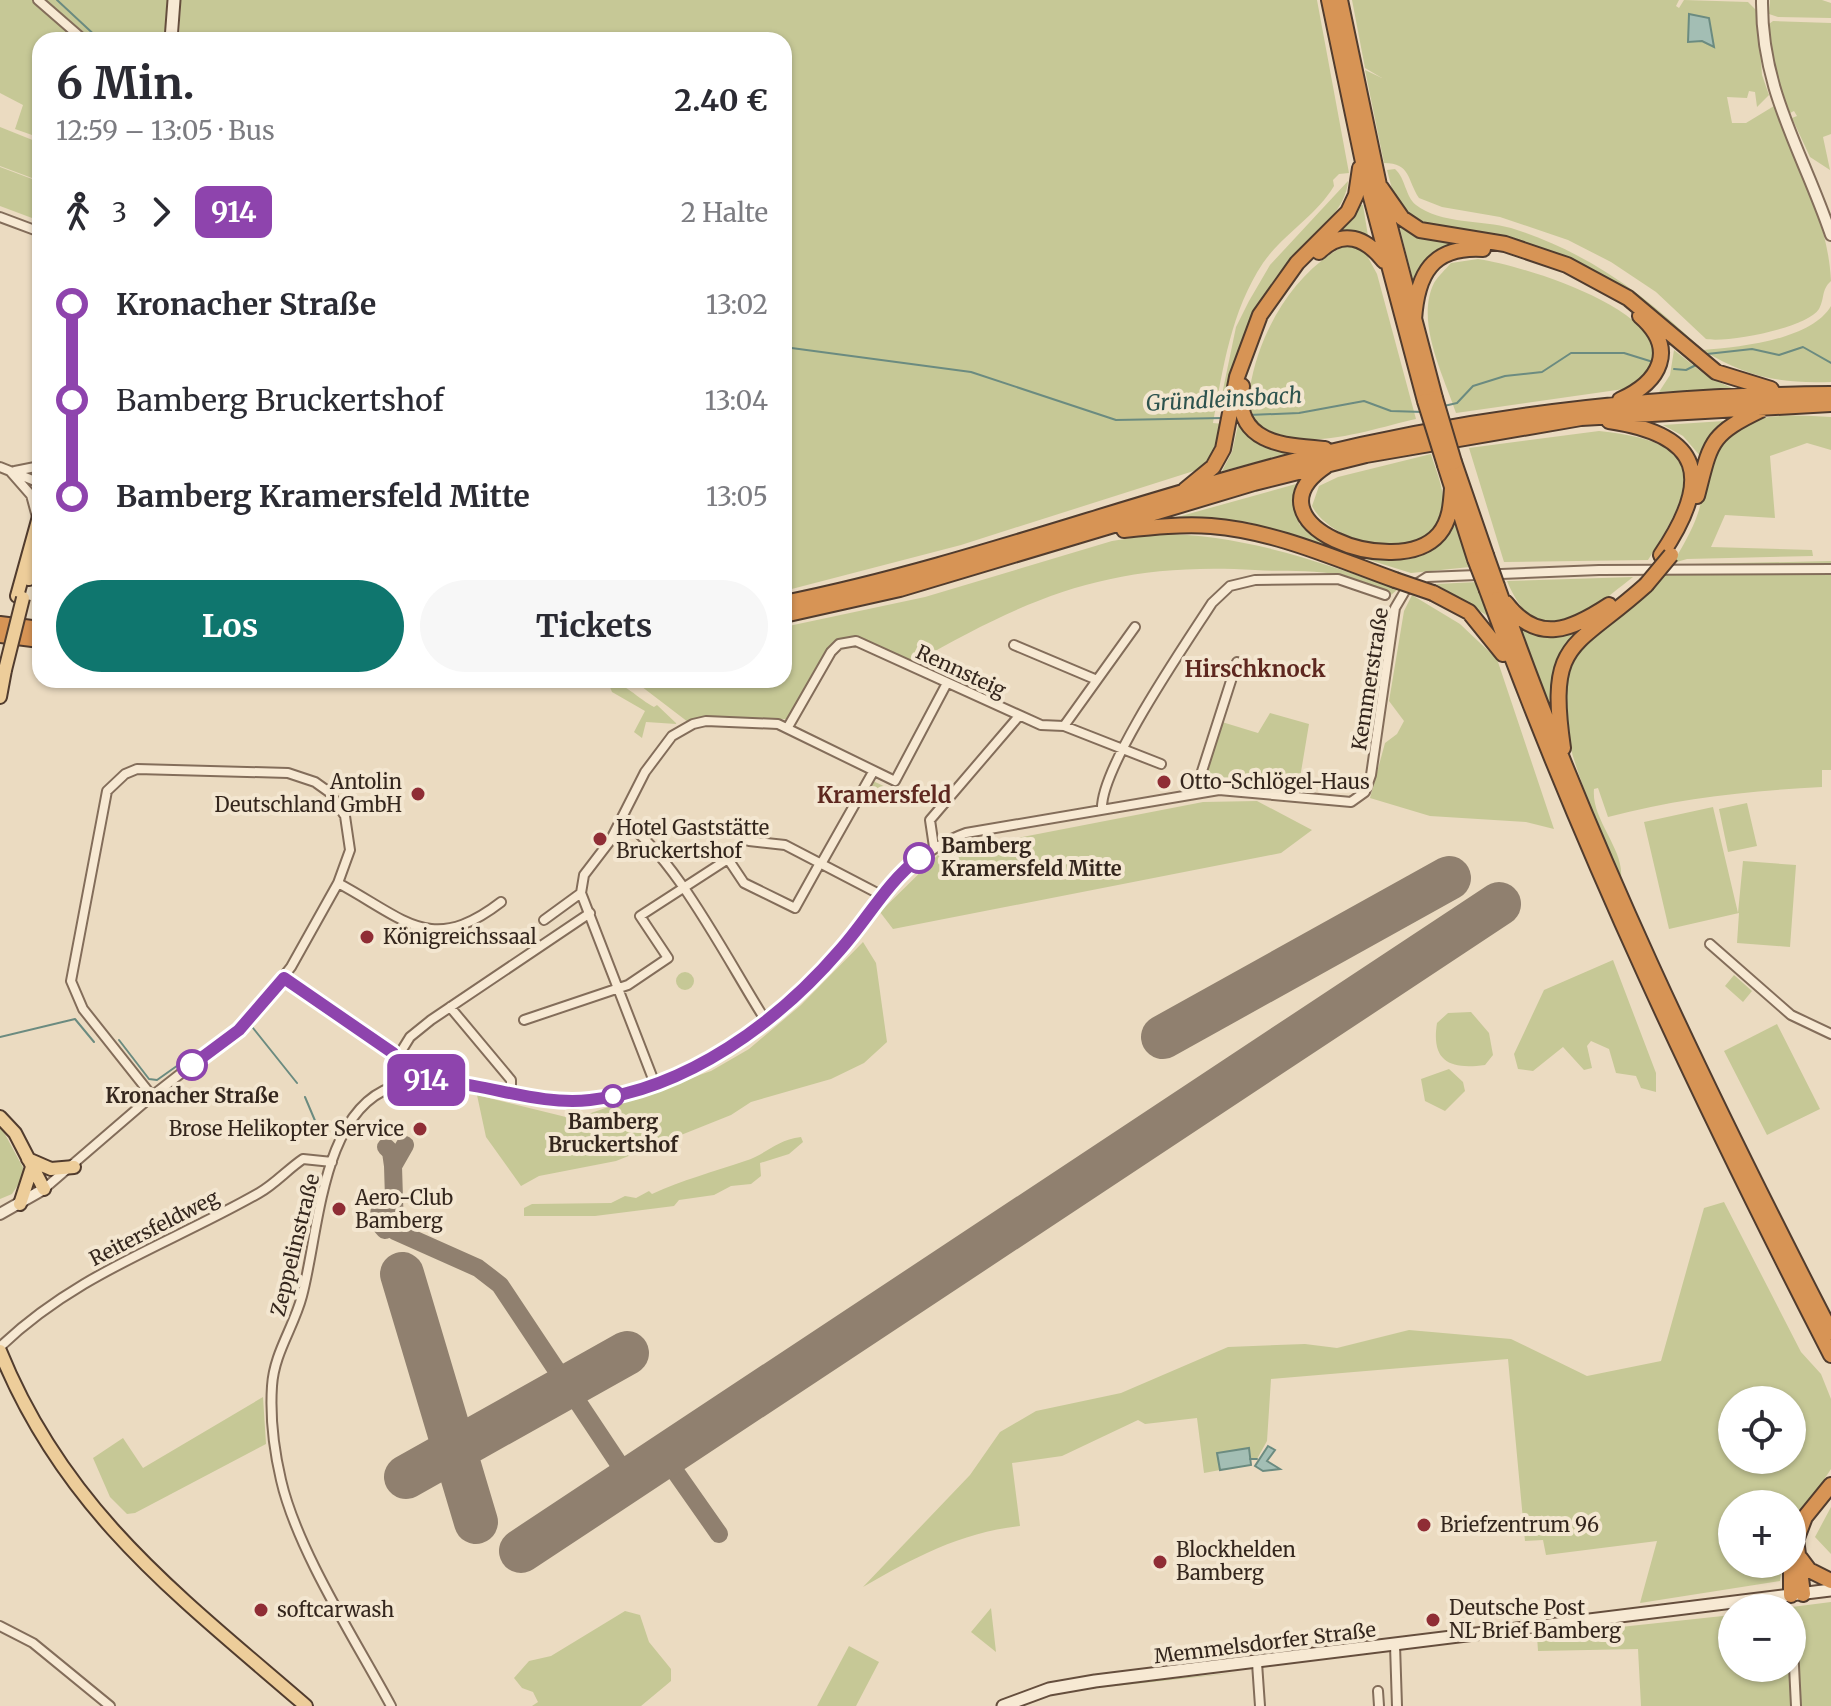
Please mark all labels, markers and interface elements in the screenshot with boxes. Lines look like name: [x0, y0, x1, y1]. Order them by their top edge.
text: 6 Min.: [56, 56, 195, 111]
text: 2.40 €: [674, 81, 768, 119]
text: 12:59 – 13:05 · Bus: [56, 114, 275, 147]
icon: walk: [56, 190, 100, 234]
icon: forward: [139, 190, 183, 234]
text: 914: [211, 194, 256, 230]
text: 3: [112, 196, 127, 229]
text: 2 Halte: [681, 196, 768, 229]
text: Kronacher Straße: [116, 285, 376, 323]
text: 13:02: [706, 288, 768, 321]
text: Bamberg Bruckertshof: [116, 381, 444, 419]
water label: Gründleinsbach: [1145, 381, 1303, 417]
text: 13:04: [705, 384, 768, 417]
text: Bamberg Kramersfeld Mitte: [116, 477, 530, 515]
text: 13:05: [706, 480, 768, 513]
button: Los: [56, 580, 404, 672]
button: Tickets: [420, 580, 768, 672]
street label: Kemmerstraße: [1346, 606, 1393, 752]
street label: Rennsteig: [912, 639, 1010, 702]
district label: Hirschknock: [1185, 655, 1326, 683]
place label: Antolin Deutschland GmbH: [215, 769, 402, 817]
place label: Otto-Schlögel-Haus: [1180, 769, 1370, 794]
marker: Otto-Schlögel-Haus: [1155, 773, 1173, 791]
district label: Kramersfeld: [817, 781, 952, 809]
marker: Antolin Deutschland GmbH: [409, 785, 427, 803]
place label: Hotel Gaststätte Bruckertshof: [616, 815, 769, 863]
marker: Hotel Gaststätte Bruckertshof: [591, 830, 609, 848]
place label: Bamberg Kramersfeld Mitte: [941, 833, 1122, 881]
marker: Bamberg Kramersfeld Mitte: [904, 843, 934, 873]
place label: Königreichssaal: [383, 924, 537, 949]
marker: Königreichssaal: [358, 928, 376, 946]
marker: Kronacher Straße: [177, 1050, 207, 1080]
line badge: 914: [380, 1054, 472, 1106]
text: 914: [403, 1062, 449, 1098]
place label: Kronacher Straße: [105, 1083, 279, 1108]
marker: Bamberg Bruckertshof: [602, 1085, 624, 1107]
place label: Bamberg Bruckertshof: [548, 1109, 679, 1157]
place label: Brose Helikopter Service: [169, 1116, 404, 1141]
marker: Brose Helikopter Service: [411, 1120, 429, 1138]
street label: Zeppelinstraße: [265, 1171, 324, 1319]
street label: Reitersfeldweg: [85, 1184, 223, 1271]
place label: Aero-Club Bamberg: [354, 1185, 453, 1233]
marker: Aero-Club Bamberg: [330, 1200, 348, 1218]
map controls: [1718, 1386, 1806, 1682]
button: locate: [1718, 1386, 1806, 1474]
button: +: [1718, 1490, 1806, 1578]
place label: Briefzentrum 96: [1440, 1512, 1599, 1537]
marker: Briefzentrum 96: [1415, 1516, 1433, 1534]
place label: Blockhelden Bamberg: [1176, 1537, 1296, 1585]
marker: Blockhelden Bamberg: [1151, 1553, 1169, 1571]
button: −: [1718, 1594, 1806, 1682]
place label: Deutsche Post NL Brief Bamberg: [1449, 1595, 1621, 1643]
place label: softcarwash: [277, 1597, 394, 1622]
marker: softcarwash: [252, 1601, 270, 1619]
marker: Deutsche Post NL Brief Bamberg: [1424, 1611, 1442, 1629]
street label: Memmelsdorfer Straße: [1153, 1616, 1377, 1669]

